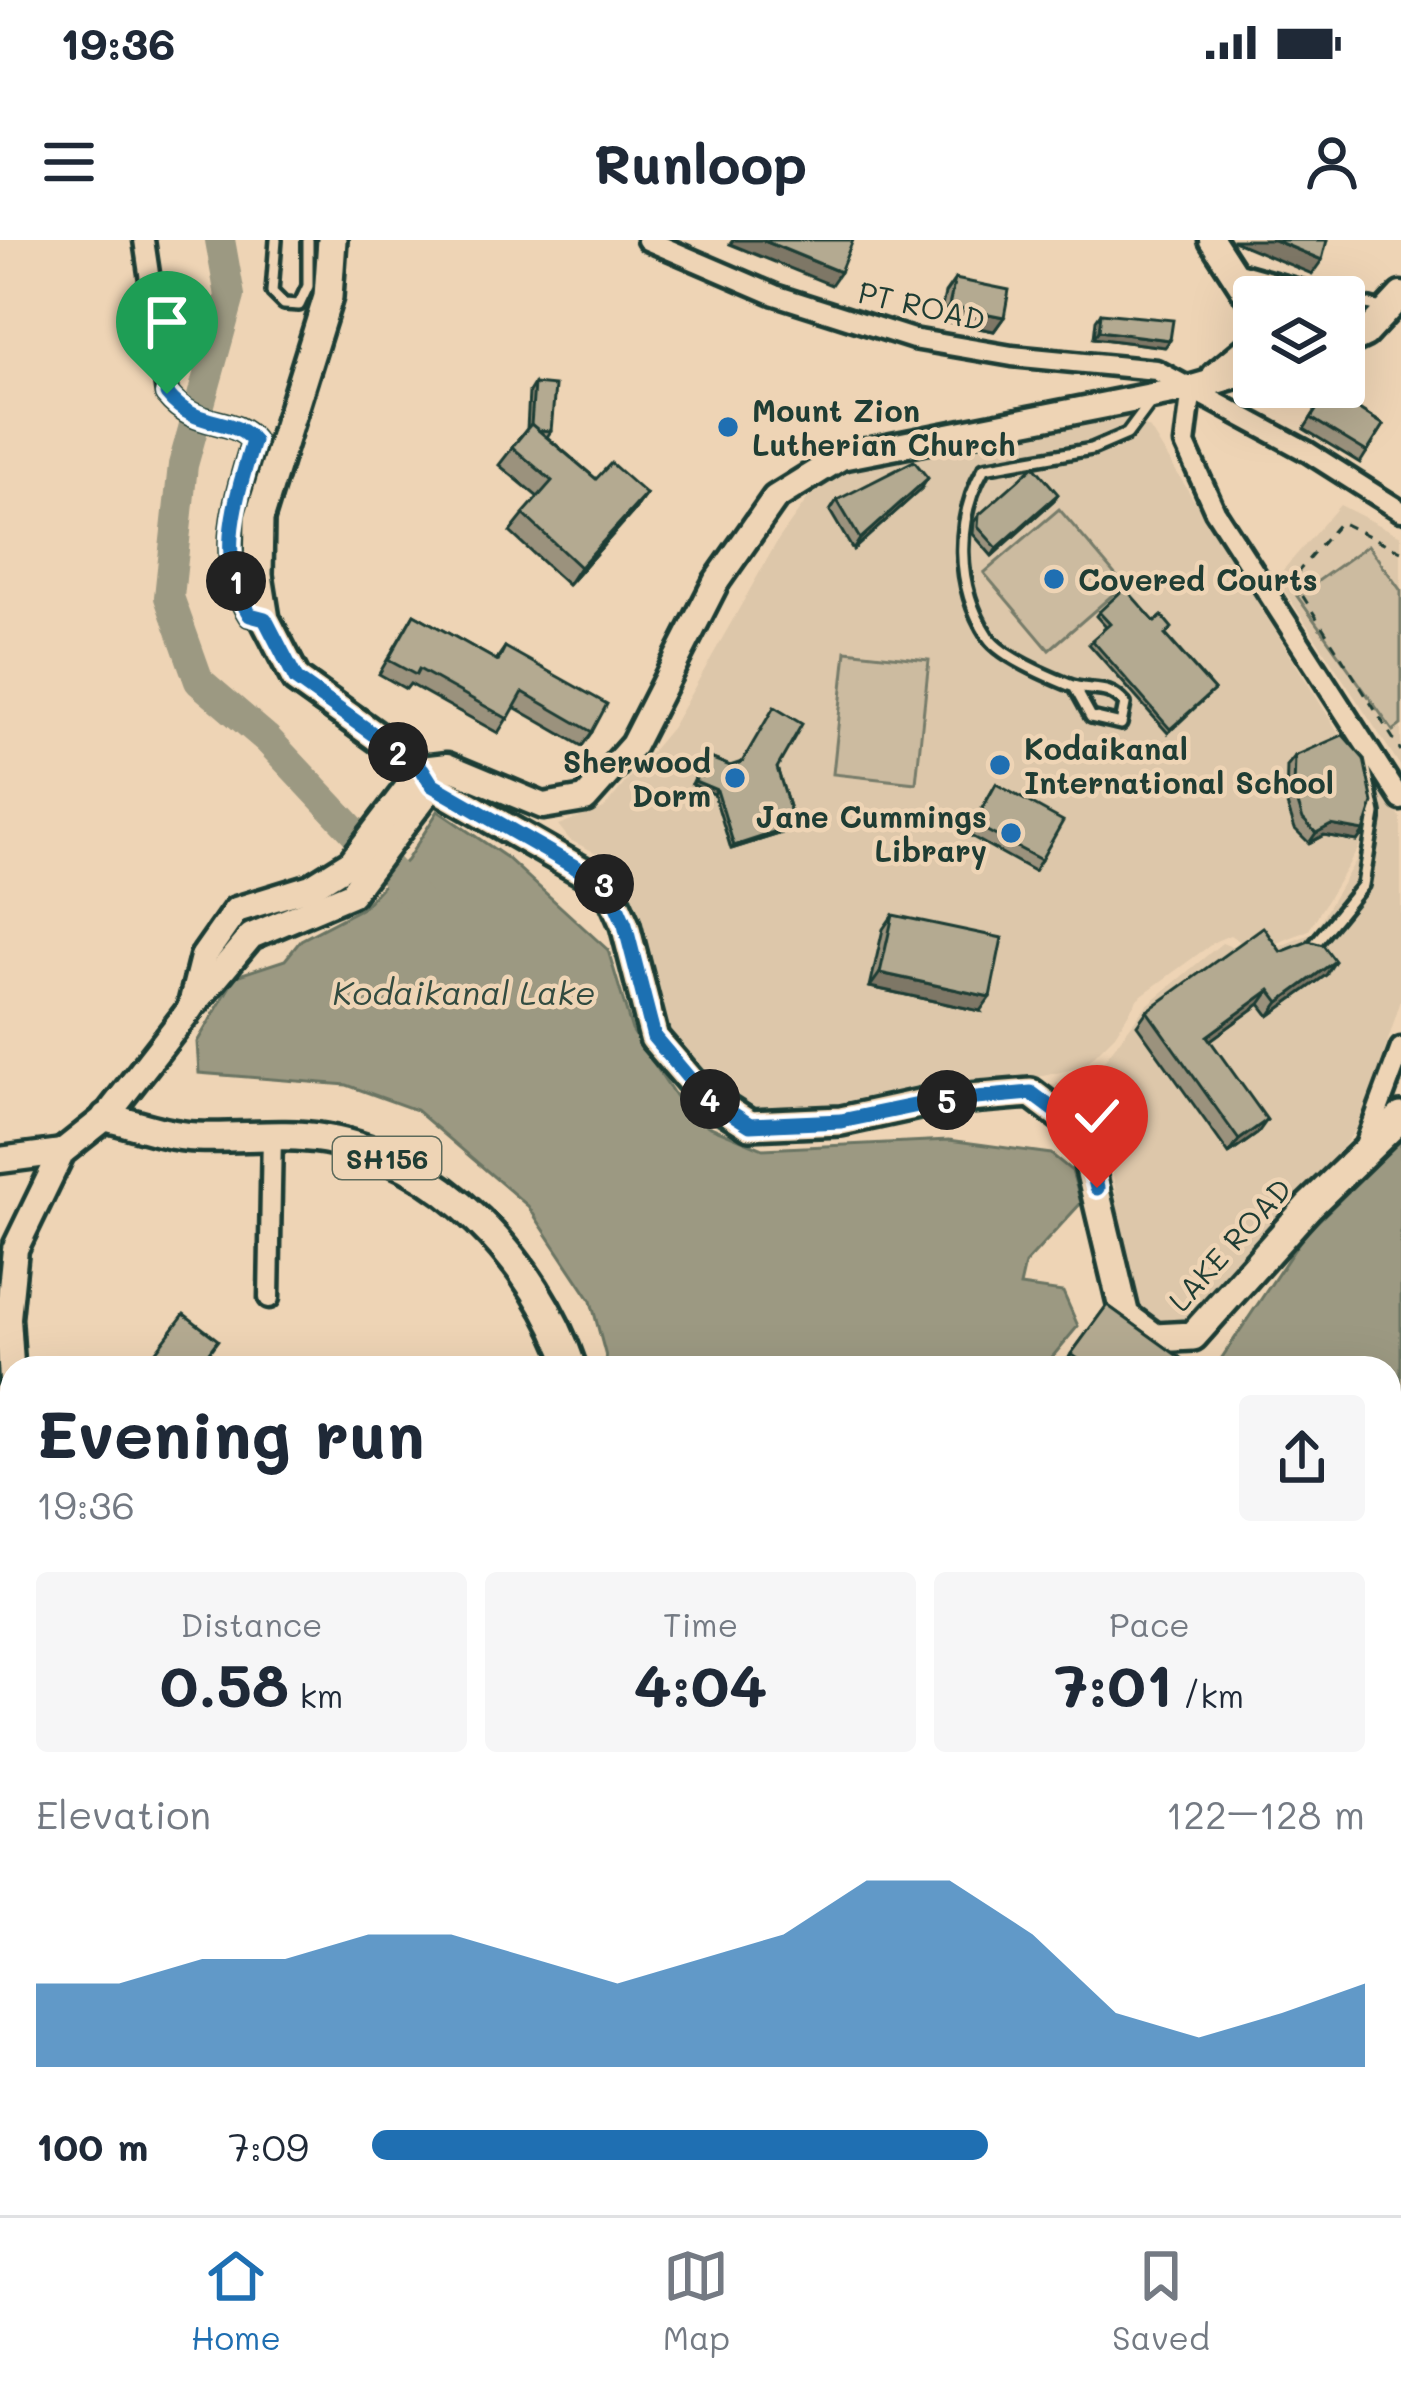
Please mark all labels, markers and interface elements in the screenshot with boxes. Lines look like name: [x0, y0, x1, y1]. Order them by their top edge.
text: 19:36: [60, 13, 175, 71]
text: Runloop: [594, 127, 807, 198]
icon: menu: [36, 129, 102, 195]
icon: person: [1299, 129, 1365, 195]
pin: [116, 271, 218, 394]
street label: PT ROAD: [855, 271, 989, 339]
map controls: [1233, 276, 1365, 408]
button: layers: [1233, 276, 1365, 408]
icon: arrive: [134, 289, 200, 355]
place label: Mount Zion Lutherian Church: [752, 390, 1015, 464]
marker: Mount Zion Lutherian Church: [715, 414, 741, 440]
pin: 1: [206, 551, 266, 611]
text: 1: [229, 559, 243, 602]
place label: Covered Courts: [1078, 559, 1318, 599]
marker: Covered Courts: [1041, 566, 1067, 592]
pin: 2: [368, 722, 428, 782]
place label: Kodaikanal International School: [1024, 728, 1334, 802]
text: 2: [389, 730, 407, 773]
place label: Sherwood Dorm: [563, 741, 711, 815]
marker: Kodaikanal International School: [987, 752, 1013, 778]
marker: Sherwood Dorm: [722, 765, 748, 791]
place label: Jane Cummings Library: [755, 796, 987, 870]
marker: Jane Cummings Library: [998, 820, 1024, 846]
pin: 3: [574, 854, 634, 914]
text: 3: [594, 862, 614, 905]
water label: Kodaikanal Lake: [333, 970, 595, 1013]
pin: [1046, 1065, 1148, 1188]
pin: 4: [680, 1069, 740, 1129]
pin: 5: [917, 1070, 977, 1130]
text: 4: [700, 1077, 720, 1120]
text: 5: [937, 1078, 957, 1121]
icon: check: [1064, 1083, 1130, 1149]
road number: SH156: [333, 1137, 441, 1179]
street label: LAKE ROAD: [1159, 1169, 1299, 1319]
text: Evening run: [36, 1390, 425, 1476]
button: share: [1239, 1395, 1365, 1521]
text: 19:36: [36, 1478, 135, 1529]
text: Distance: [181, 1602, 323, 1645]
text: Time: [663, 1602, 738, 1645]
text: Pace: [1109, 1602, 1190, 1645]
text: 0.58: [160, 1645, 289, 1723]
text: 4:04: [634, 1645, 767, 1723]
text: 7:01: [1055, 1645, 1172, 1723]
text: km: [289, 1673, 343, 1716]
text: /km: [1172, 1673, 1244, 1716]
text: Elevation: [36, 1788, 211, 1839]
text: 122–128 m: [1166, 1788, 1365, 1839]
text: 100 m: [36, 2120, 148, 2171]
text: 7:09: [228, 2120, 309, 2171]
tab: Home: [191, 2243, 281, 2358]
tab: Map: [663, 2243, 730, 2358]
tab: Saved: [1112, 2243, 1210, 2358]

